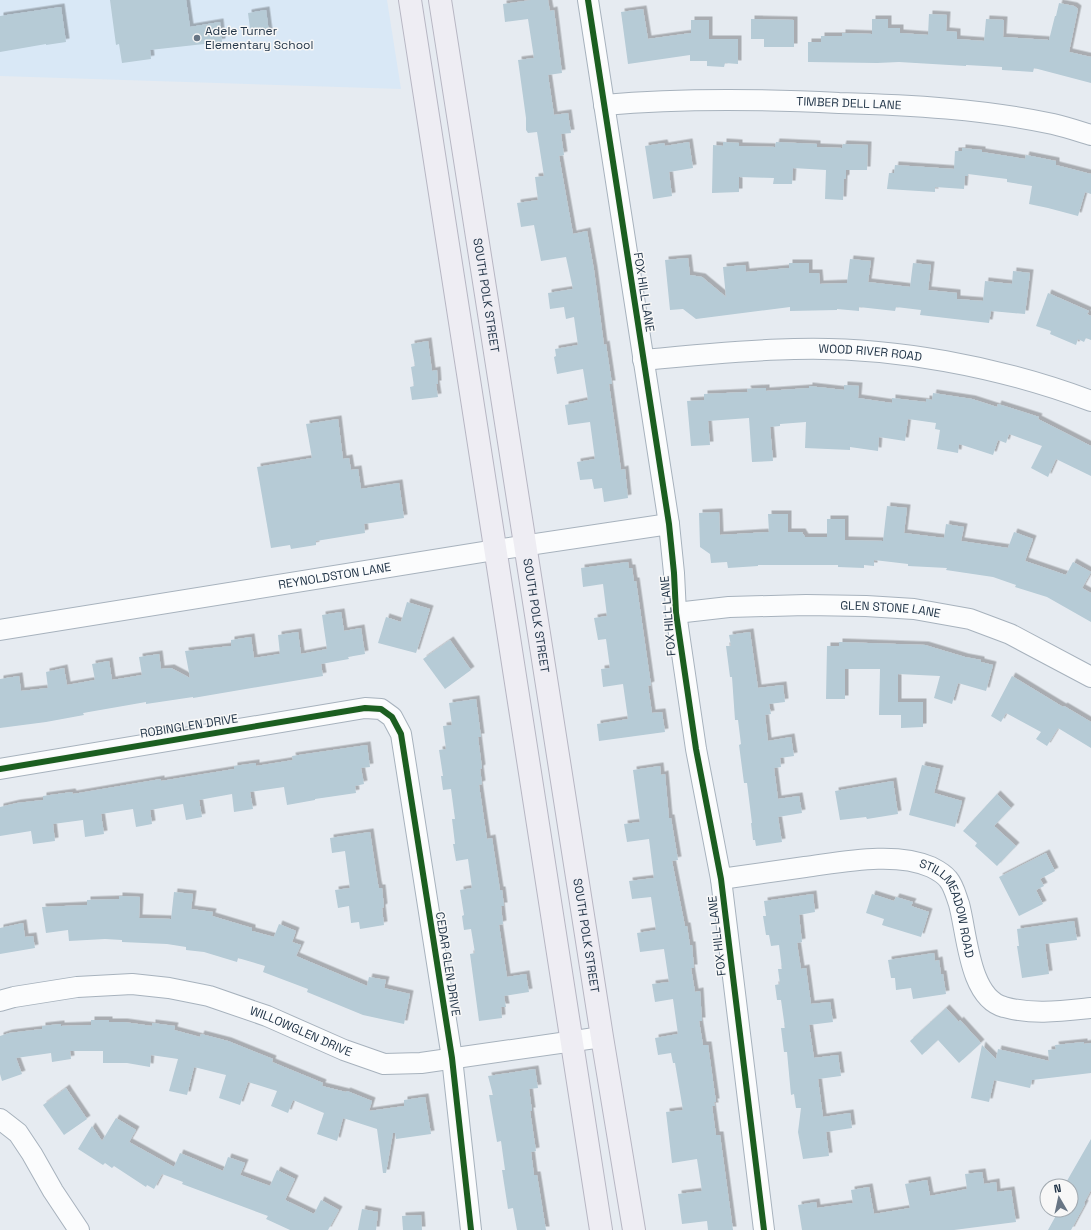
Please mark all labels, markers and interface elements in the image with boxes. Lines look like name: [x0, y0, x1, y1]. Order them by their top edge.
place label: Adele Turner Elementary School: [205, 23, 313, 53]
marker: Adele Turner Elementary School: [192, 33, 202, 43]
street label: TIMBER DELL LANE: [796, 93, 902, 113]
street label: SOUTH POLK STREET: [469, 237, 503, 354]
street label: FOX HILL LANE: [630, 251, 658, 333]
street label: WOOD RIVER ROAD: [819, 341, 923, 365]
street label: SOUTH POLK STREET: [519, 557, 553, 674]
street label: REYNOLDSTON LANE: [277, 559, 392, 593]
street label: FOX HILL LANE: [657, 575, 679, 657]
street label: GLEN STONE LANE: [840, 598, 942, 622]
street label: ROBINGLEN DRIVE: [139, 710, 239, 742]
street label: STILLMEADOW ROAD: [917, 855, 978, 960]
street label: SOUTH POLK STREET: [569, 877, 603, 994]
street label: FOX HILL LANE: [704, 895, 730, 977]
street label: CEDAR GLEN DRIVE: [432, 911, 464, 1018]
street label: WILLOWGLEN DRIVE: [248, 1003, 354, 1060]
north arrow: [1039, 1178, 1079, 1218]
text: N: [1053, 1181, 1062, 1196]

